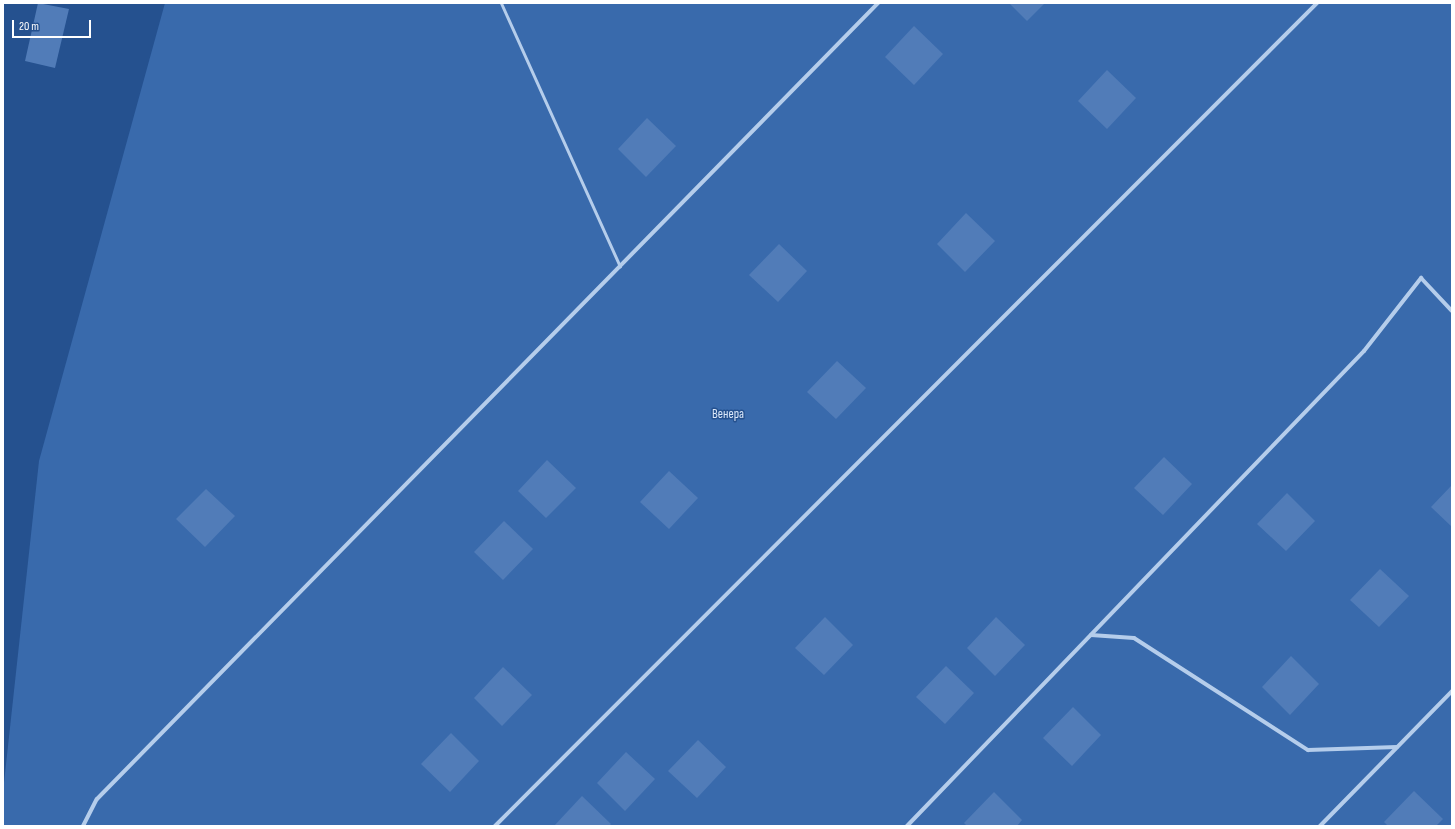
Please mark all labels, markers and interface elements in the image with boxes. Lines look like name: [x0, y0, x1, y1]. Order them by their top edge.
scale bar: [14, 12, 93, 38]
text: 20 m: [19, 19, 39, 34]
park label: Венера: [712, 406, 744, 422]

